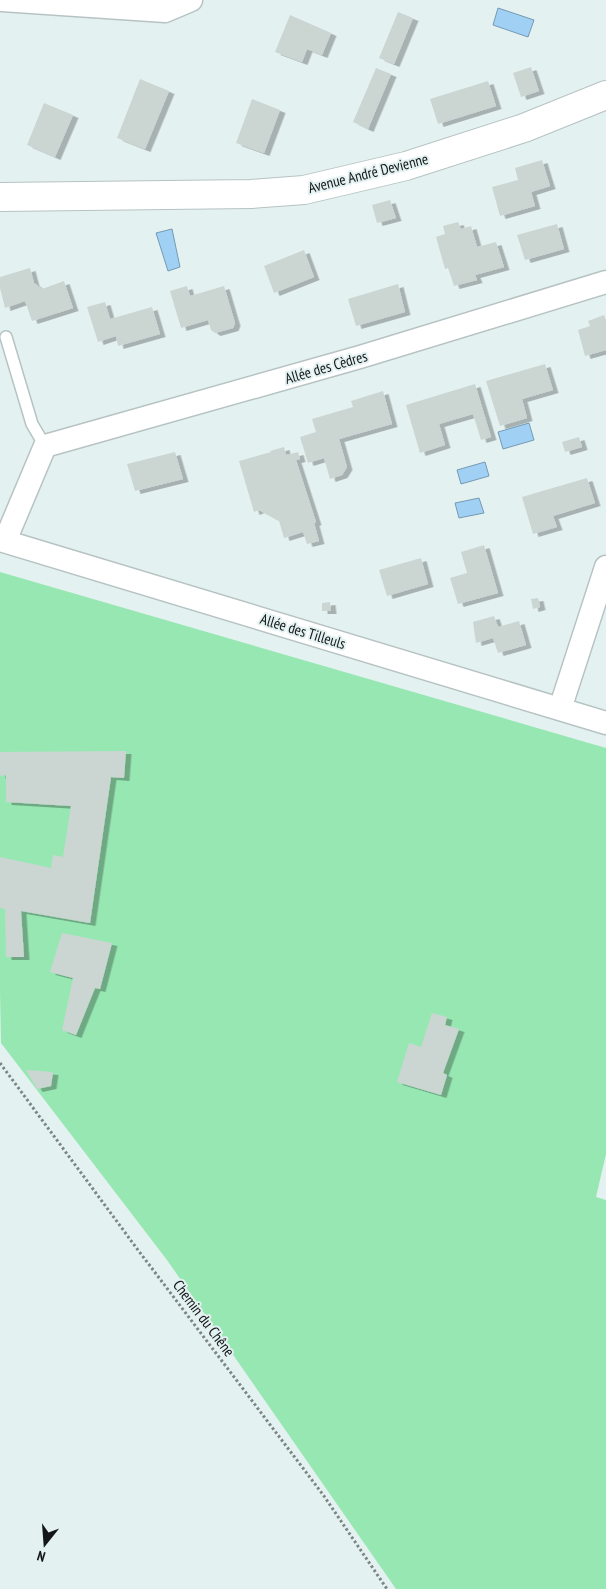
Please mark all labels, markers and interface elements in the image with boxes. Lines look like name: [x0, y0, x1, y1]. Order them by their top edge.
street label: Avenue André Devienne: [306, 149, 430, 197]
street label: Allée des Cèdres: [283, 346, 369, 388]
street label: Allée des Tilleuls: [258, 609, 348, 653]
street label: Chemin du Chêne: [169, 1276, 239, 1360]
north arrow: [20, 1519, 70, 1569]
text: N: [35, 1547, 47, 1566]

